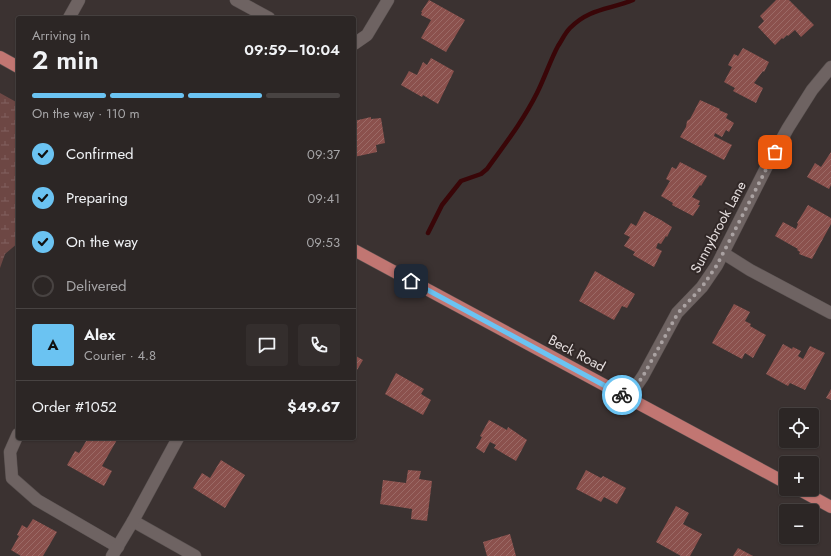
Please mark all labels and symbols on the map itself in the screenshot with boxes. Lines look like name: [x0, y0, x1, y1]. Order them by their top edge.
pin: [758, 135, 792, 169]
street label: Sunnybrook Lane: [685, 177, 751, 277]
pin: [394, 264, 428, 298]
street label: Beck Road: [545, 330, 609, 376]
courier: [602, 375, 642, 415]

